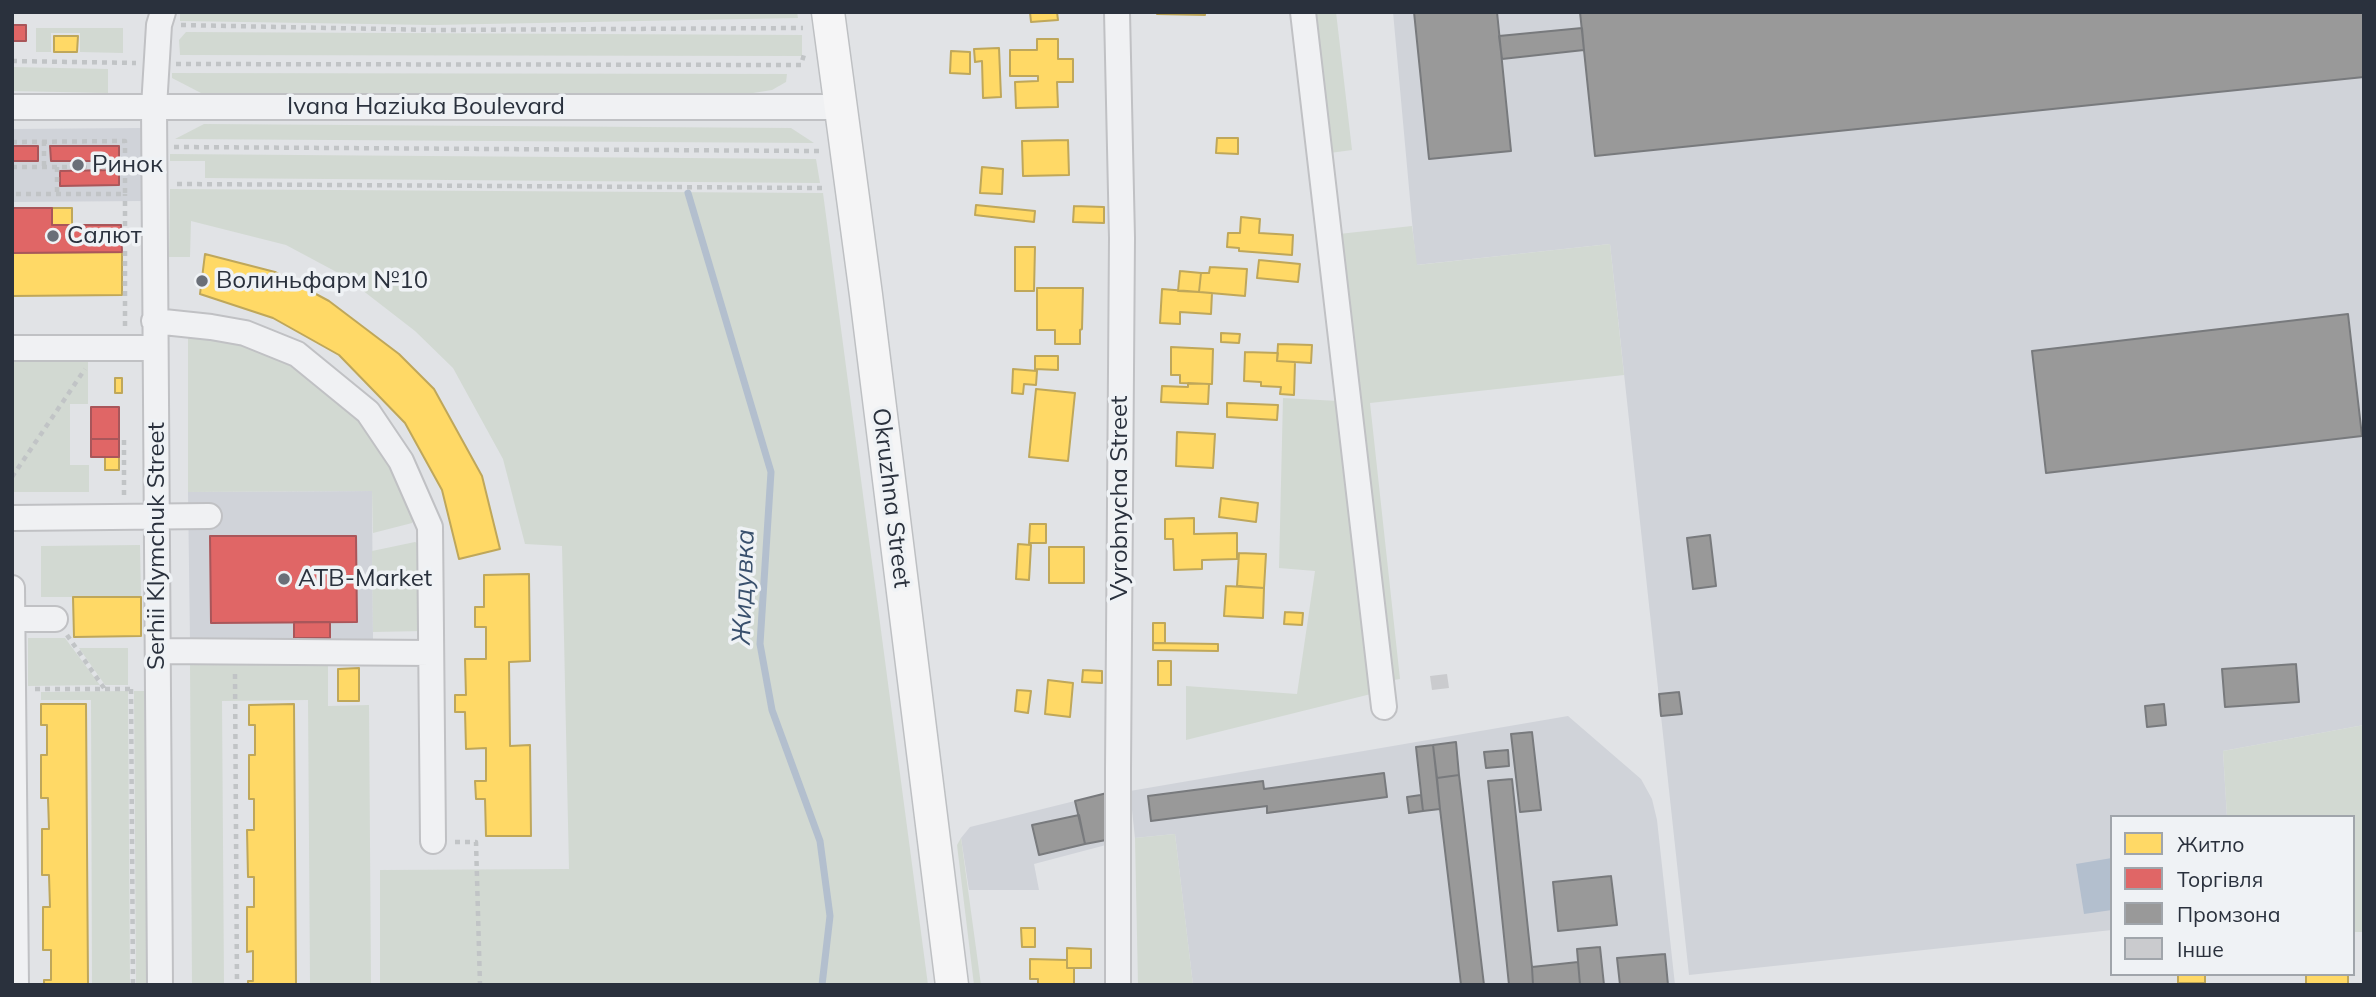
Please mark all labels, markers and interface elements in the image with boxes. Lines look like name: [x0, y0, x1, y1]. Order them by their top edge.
street label: Ivana Haziuka Boulevard: [287, 93, 565, 121]
place label: Ринок: [92, 151, 163, 179]
marker: Ринок: [70, 157, 86, 173]
place label: Салют: [67, 222, 142, 250]
marker: Салют: [45, 228, 61, 244]
place label: Волиньфарм №10: [216, 267, 428, 295]
marker: Волиньфарм №10: [194, 273, 210, 289]
street label: Vyrobnycha Street: [1106, 396, 1134, 600]
street label: Okruzhna Street: [866, 406, 916, 590]
street label: Serhii Klymchuk Street: [143, 422, 171, 670]
water label: Жидувка: [726, 529, 762, 645]
place label: ATB-Market: [298, 565, 432, 593]
marker: ATB-Market: [276, 571, 292, 587]
legend: [2110, 815, 2355, 976]
text: Житло: [2177, 831, 2244, 857]
text: Торгівля: [2177, 866, 2263, 892]
text: Промзона: [2177, 901, 2280, 927]
text: Інше: [2177, 936, 2224, 962]

